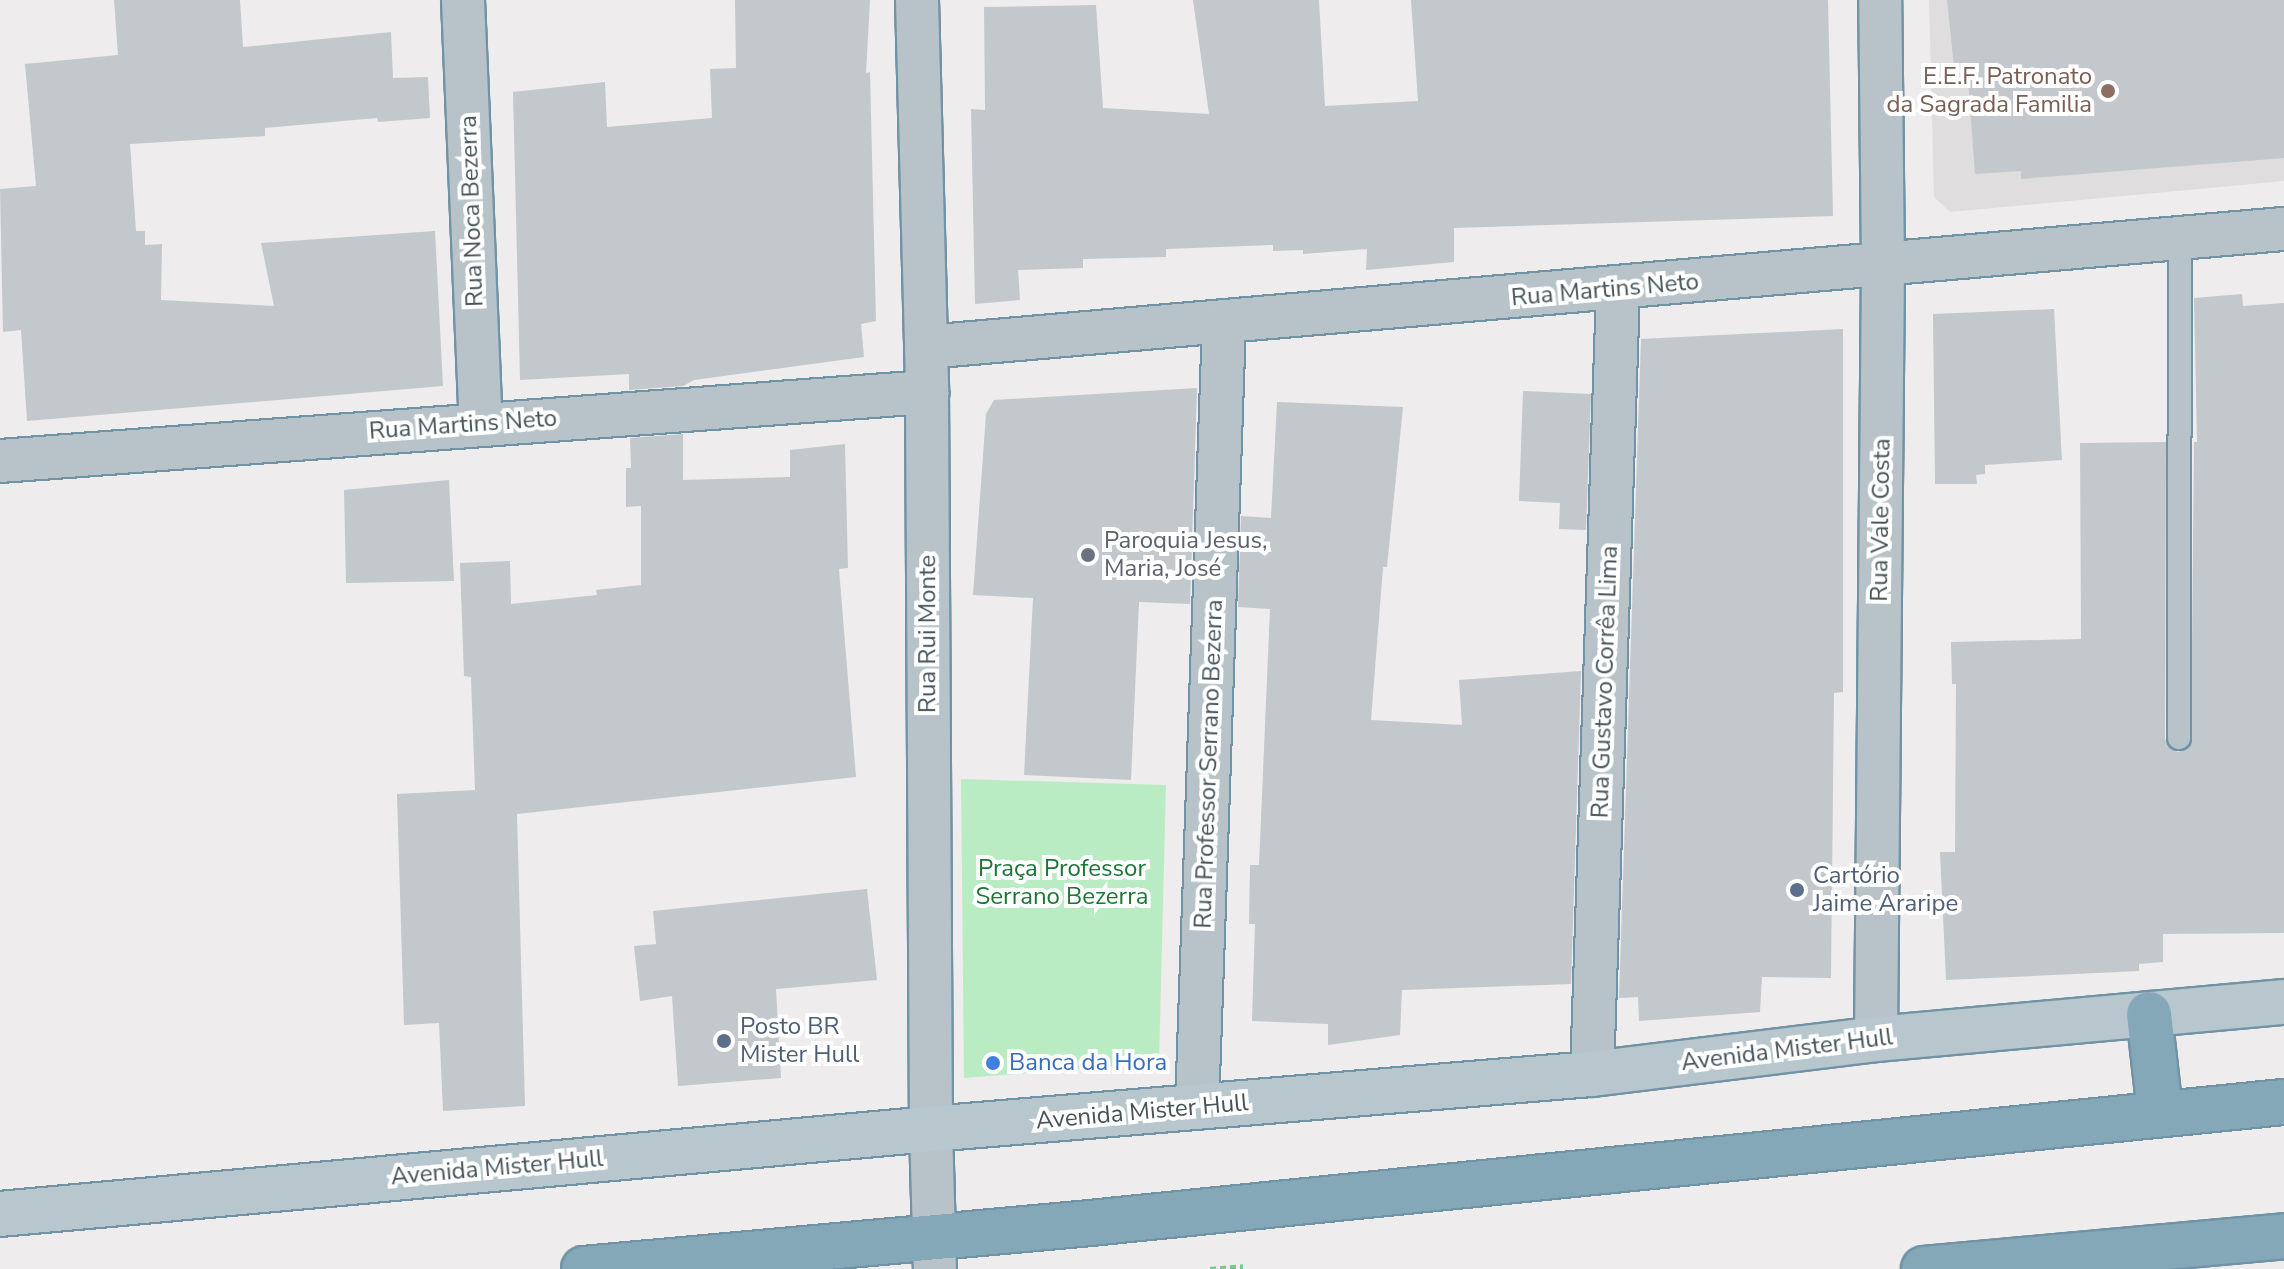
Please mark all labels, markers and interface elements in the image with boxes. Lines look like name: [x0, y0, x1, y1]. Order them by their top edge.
place label: E.E.F. Patronato da Sagrada Familia: [1887, 63, 2092, 119]
marker: E.E.F. Patronato da Sagrada Familia: [2099, 82, 2117, 100]
street label: Rua Noca Bezerra: [454, 115, 490, 307]
street label: Rua Martins Neto: [1510, 267, 1700, 313]
street label: Rua Martins Neto: [368, 404, 558, 446]
street label: Rua Vale Costa: [1865, 438, 1897, 602]
place label: Paroquia Jesus, Maria, José: [1104, 527, 1267, 583]
street label: Rua Gustavo Corrêa Lima: [1586, 545, 1624, 819]
marker: Paroquia Jesus, Maria, José: [1079, 546, 1097, 564]
street label: Rua Rui Monte: [914, 555, 942, 713]
street label: Rua Professor Serrano Bezerra: [1189, 599, 1229, 929]
park label: Praça Professor Serrano Bezerra: [976, 855, 1148, 911]
place label: Cartório Jaime Araripe: [1813, 862, 1958, 918]
marker: Cartório Jaime Araripe: [1788, 881, 1806, 899]
place label: Posto BR Mister Hull: [740, 1013, 859, 1069]
street label: Avenida Mister Hull: [1679, 1023, 1895, 1077]
marker: Posto BR Mister Hull: [715, 1032, 733, 1050]
place label: Banca da Hora: [1009, 1049, 1167, 1077]
marker: Banca da Hora: [984, 1054, 1002, 1072]
street label: Avenida Mister Hull: [1035, 1088, 1249, 1136]
street label: Avenida Mister Hull: [390, 1144, 604, 1192]

